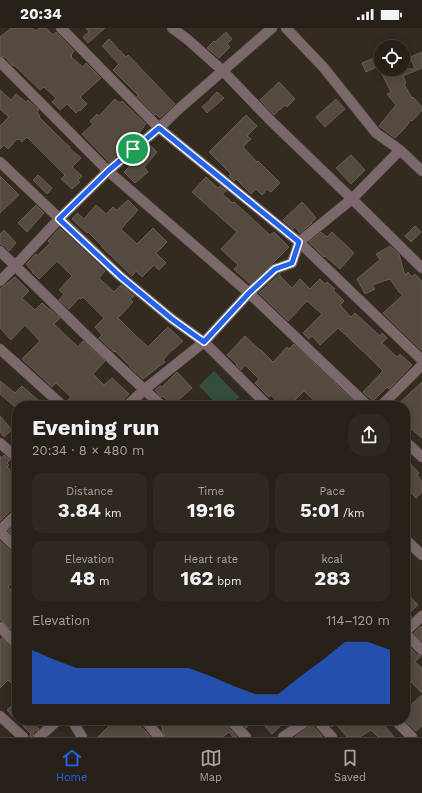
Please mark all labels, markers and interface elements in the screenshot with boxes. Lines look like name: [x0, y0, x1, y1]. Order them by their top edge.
text: 20:34: [20, 5, 62, 23]
map controls: [374, 40, 410, 76]
button: locate: [374, 40, 410, 76]
pin: [116, 132, 150, 166]
icon: arrive: [122, 138, 144, 160]
button: share: [348, 414, 390, 456]
text: Evening run: [32, 415, 160, 440]
text: 20:34 · 8 × 480 m: [32, 443, 144, 458]
text: Distance: [66, 485, 113, 498]
text: Time: [198, 485, 224, 498]
text: Pace: [320, 485, 345, 498]
text: 3.84: [58, 498, 101, 522]
text: 19:16: [187, 498, 235, 522]
text: 5:01: [300, 498, 339, 522]
text: km: [101, 507, 121, 520]
text: /km: [339, 507, 365, 520]
text: Elevation: [65, 553, 114, 566]
text: Heart rate: [184, 553, 238, 566]
text: kcal: [321, 553, 343, 566]
text: 48: [70, 566, 95, 590]
text: 162: [181, 566, 213, 590]
text: 283: [314, 566, 350, 590]
text: m: [95, 575, 110, 588]
text: bpm: [213, 575, 241, 588]
text: Elevation: [32, 613, 90, 628]
text: 114–120 m: [326, 613, 390, 628]
tab: Home: [56, 747, 87, 784]
tab: Map: [199, 747, 222, 784]
tab: Saved: [334, 747, 366, 784]

